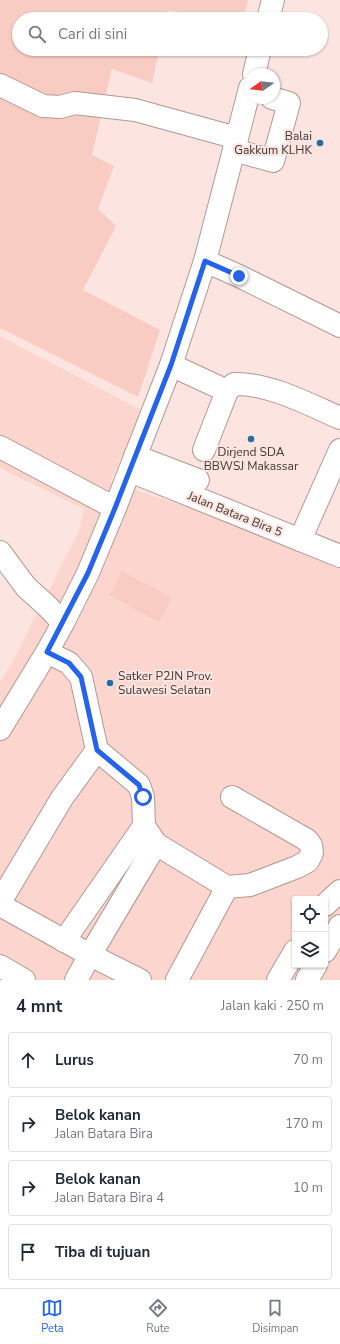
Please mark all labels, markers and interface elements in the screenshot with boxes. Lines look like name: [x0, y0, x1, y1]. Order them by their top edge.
search box: [12, 12, 328, 56]
icon: search: [26, 23, 48, 45]
text: Cari di sini: [58, 24, 127, 44]
north arrow: [244, 68, 280, 104]
place label: Balai Gakkum KLHK: [234, 128, 312, 158]
marker: Balai Gakkum KLHK: [315, 138, 325, 148]
route end: [230, 267, 248, 285]
marker: Dirjend SDA BBWSJ Makassar: [246, 434, 256, 444]
place label: Dirjend SDA BBWSJ Makassar: [204, 444, 299, 474]
street label: Jalan Batara Bira 5: [184, 487, 285, 540]
place label: Satker P2JN Prov. Sulawesi Selatan: [118, 668, 213, 698]
marker: Satker P2JN Prov. Sulawesi Selatan: [105, 678, 115, 688]
route start: [134, 788, 152, 806]
map controls: [292, 896, 328, 968]
button: locate: [292, 896, 328, 932]
button: layers: [292, 932, 328, 968]
text: 4 mnt: [16, 995, 62, 1018]
text: Jalan kaki · 250 m: [221, 997, 324, 1015]
icon: ahead: [17, 1049, 39, 1071]
text: Lurus: [55, 1050, 94, 1070]
text: 70 m: [293, 1051, 323, 1069]
text: Belok kanan: [55, 1105, 141, 1125]
icon: right: [17, 1113, 39, 1135]
text: 170 m: [285, 1115, 323, 1133]
text: Jalan Batara Bira: [55, 1125, 153, 1143]
text: Belok kanan: [55, 1169, 141, 1189]
icon: right: [17, 1177, 39, 1199]
text: 10 m: [293, 1179, 323, 1197]
text: Jalan Batara Bira 4: [55, 1189, 164, 1207]
icon: arrive: [17, 1241, 39, 1263]
text: Tiba di tujuan: [55, 1242, 150, 1262]
tab: Peta: [41, 1297, 64, 1336]
tab: Rute: [146, 1297, 169, 1336]
tab: Disimpan: [252, 1297, 299, 1336]

